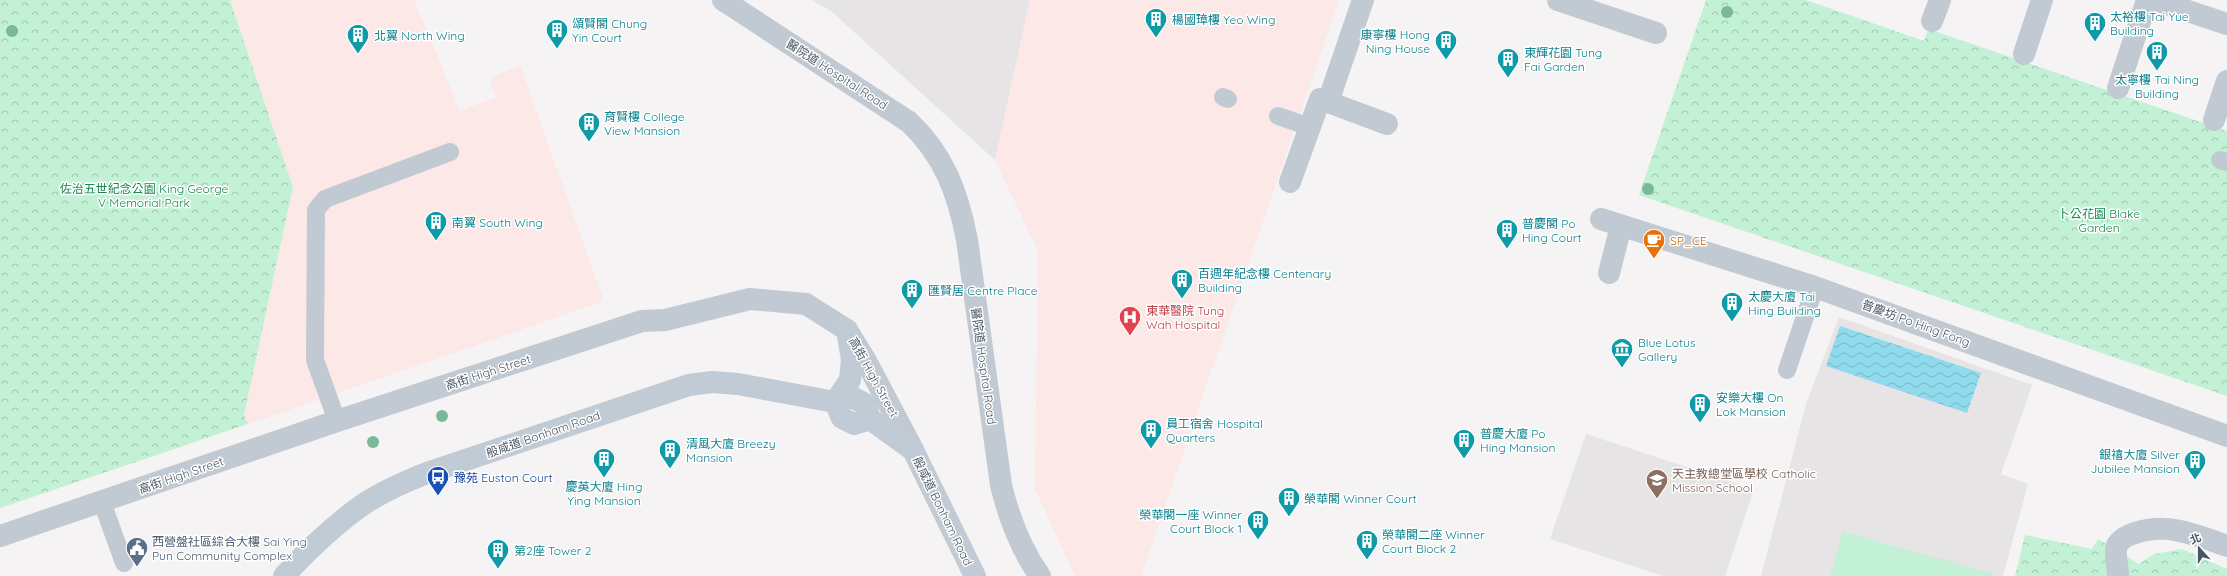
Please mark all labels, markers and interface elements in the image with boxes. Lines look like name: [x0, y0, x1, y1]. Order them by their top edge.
building icon: 楊國璋樓 Yeo Wing: [1143, 6, 1169, 39]
place label: 太裕樓 Tai Yue Building: [2110, 9, 2189, 38]
building icon: 太裕樓 Tai Yue Building: [2082, 10, 2108, 43]
place label: 楊國璋樓 Yeo Wing: [1172, 12, 1275, 27]
place label: 頌賢閣 Chung Yin Court: [572, 16, 647, 45]
building icon: 頌賢閣 Chung Yin Court: [544, 17, 570, 50]
building icon: 北翼 North Wing: [345, 22, 371, 55]
place label: 康寧樓 Hong Ning House: [1360, 27, 1430, 56]
place label: 北翼 North Wing: [374, 28, 465, 43]
building icon: 康寧樓 Hong Ning House: [1433, 28, 1459, 61]
street label: 醫院道 Hospital Road: [784, 36, 890, 112]
building icon: 太寧樓 Tai Ning Building: [2144, 39, 2170, 72]
place label: 東輝花園 Tung Fai Garden: [1524, 45, 1602, 74]
building icon: 東輝花園 Tung Fai Garden: [1495, 46, 1521, 79]
place label: 太寧樓 Tai Ning Building: [2115, 72, 2199, 101]
place label: 育賢樓 College View Mansion: [604, 109, 685, 138]
building icon: 育賢樓 College View Mansion: [576, 110, 602, 143]
park label: 佐治五世紀念公園 King George V Memorial Park: [60, 181, 228, 210]
park label: 卜公花園 Blake Garden: [2058, 206, 2140, 235]
building icon: 南翼 South Wing: [423, 209, 449, 242]
place label: 南翼 South Wing: [452, 215, 543, 230]
place label: 普慶閣 Po Hing Court: [1522, 216, 1582, 245]
building icon: 普慶閣 Po Hing Court: [1494, 217, 1520, 250]
cafe icon: SP_CE: [1641, 227, 1667, 260]
place label: SP_CE: [1670, 233, 1707, 248]
place label: 百週年紀念樓 Centenary Building: [1198, 266, 1331, 295]
building icon: 百週年紀念樓 Centenary Building: [1169, 267, 1195, 300]
building icon: 匯賢居 Centre Place: [899, 277, 925, 310]
place label: 匯賢居 Centre Place: [928, 283, 1038, 298]
place label: 太慶大廈 Tai Hing Building: [1748, 289, 1821, 318]
building icon: 太慶大廈 Tai Hing Building: [1719, 290, 1745, 323]
street label: 普慶坊 Po Hing Fong: [1860, 296, 1972, 350]
place label: 東華醫院 Tung Wah Hospital: [1146, 303, 1224, 332]
hospital icon: 東華醫院 Tung Wah Hospital: [1117, 304, 1143, 337]
street label: 醫院道 Hospital Road: [968, 307, 1000, 425]
street label: 高街 High Street: [846, 334, 902, 420]
place label: Blue Lotus Gallery: [1638, 335, 1696, 364]
museum icon: Blue Lotus Gallery: [1609, 336, 1635, 369]
street label: 高街 High Street: [443, 351, 533, 393]
place label: 安樂大樓 On Lok Mansion: [1716, 390, 1786, 419]
building icon: 安樂大樓 On Lok Mansion: [1687, 391, 1713, 424]
street label: 般咸道 Bonham Road: [484, 407, 602, 461]
place label: 員工宿舍 Hospital Quarters: [1166, 416, 1263, 445]
building icon: 員工宿舍 Hospital Quarters: [1138, 417, 1164, 450]
place label: 普慶大廈 Po Hing Mansion: [1480, 426, 1555, 455]
building icon: 普慶大廈 Po Hing Mansion: [1451, 427, 1477, 460]
place label: 清風大廈 Breezy Mansion: [686, 436, 776, 465]
building icon: 清風大廈 Breezy Mansion: [657, 437, 683, 470]
building icon: 慶英大廈 Hing Ying Mansion: [591, 446, 617, 479]
place label: 銀禧大廈 Silver Jubilee Mansion: [2090, 447, 2180, 476]
building icon: 銀禧大廈 Silver Jubilee Mansion: [2182, 448, 2208, 481]
street label: 高街 High Street: [137, 453, 225, 497]
street label: 般咸道 Bonham Road: [910, 454, 976, 568]
bus stop icon: 豫苑 Euston Court: [425, 464, 451, 497]
place label: 天主教總堂區學校 Catholic Mission School: [1672, 466, 1816, 495]
school or university icon: 天主教總堂區學校 Catholic Mission School: [1644, 467, 1670, 500]
place label: 豫苑 Euston Court: [454, 470, 553, 485]
place label: 慶英大廈 Hing Ying Mansion: [566, 479, 642, 508]
building icon: 榮華閣 Winner Court: [1276, 485, 1302, 518]
place label: 榮華閣 Winner Court: [1304, 491, 1417, 506]
place label: 榮華閣一座 Winner Court Block 1: [1139, 507, 1242, 536]
building icon: 榮華閣一座 Winner Court Block 1: [1245, 508, 1271, 541]
place label: 榮華閣二座 Winner Court Block 2: [1382, 527, 1485, 556]
building icon: 榮華閣二座 Winner Court Block 2: [1354, 528, 1380, 561]
north arrow: [2179, 528, 2219, 568]
text: 北: [2188, 530, 2203, 547]
place label: 西營盤社區綜合大樓 Sai Ying Pun Community Complex: [152, 534, 307, 563]
public building icon: 西營盤社區綜合大樓 Sai Ying Pun Community Complex: [124, 535, 150, 568]
building icon: 第2座 Tower 2: [485, 537, 511, 570]
place label: 第2座 Tower 2: [514, 543, 592, 558]

